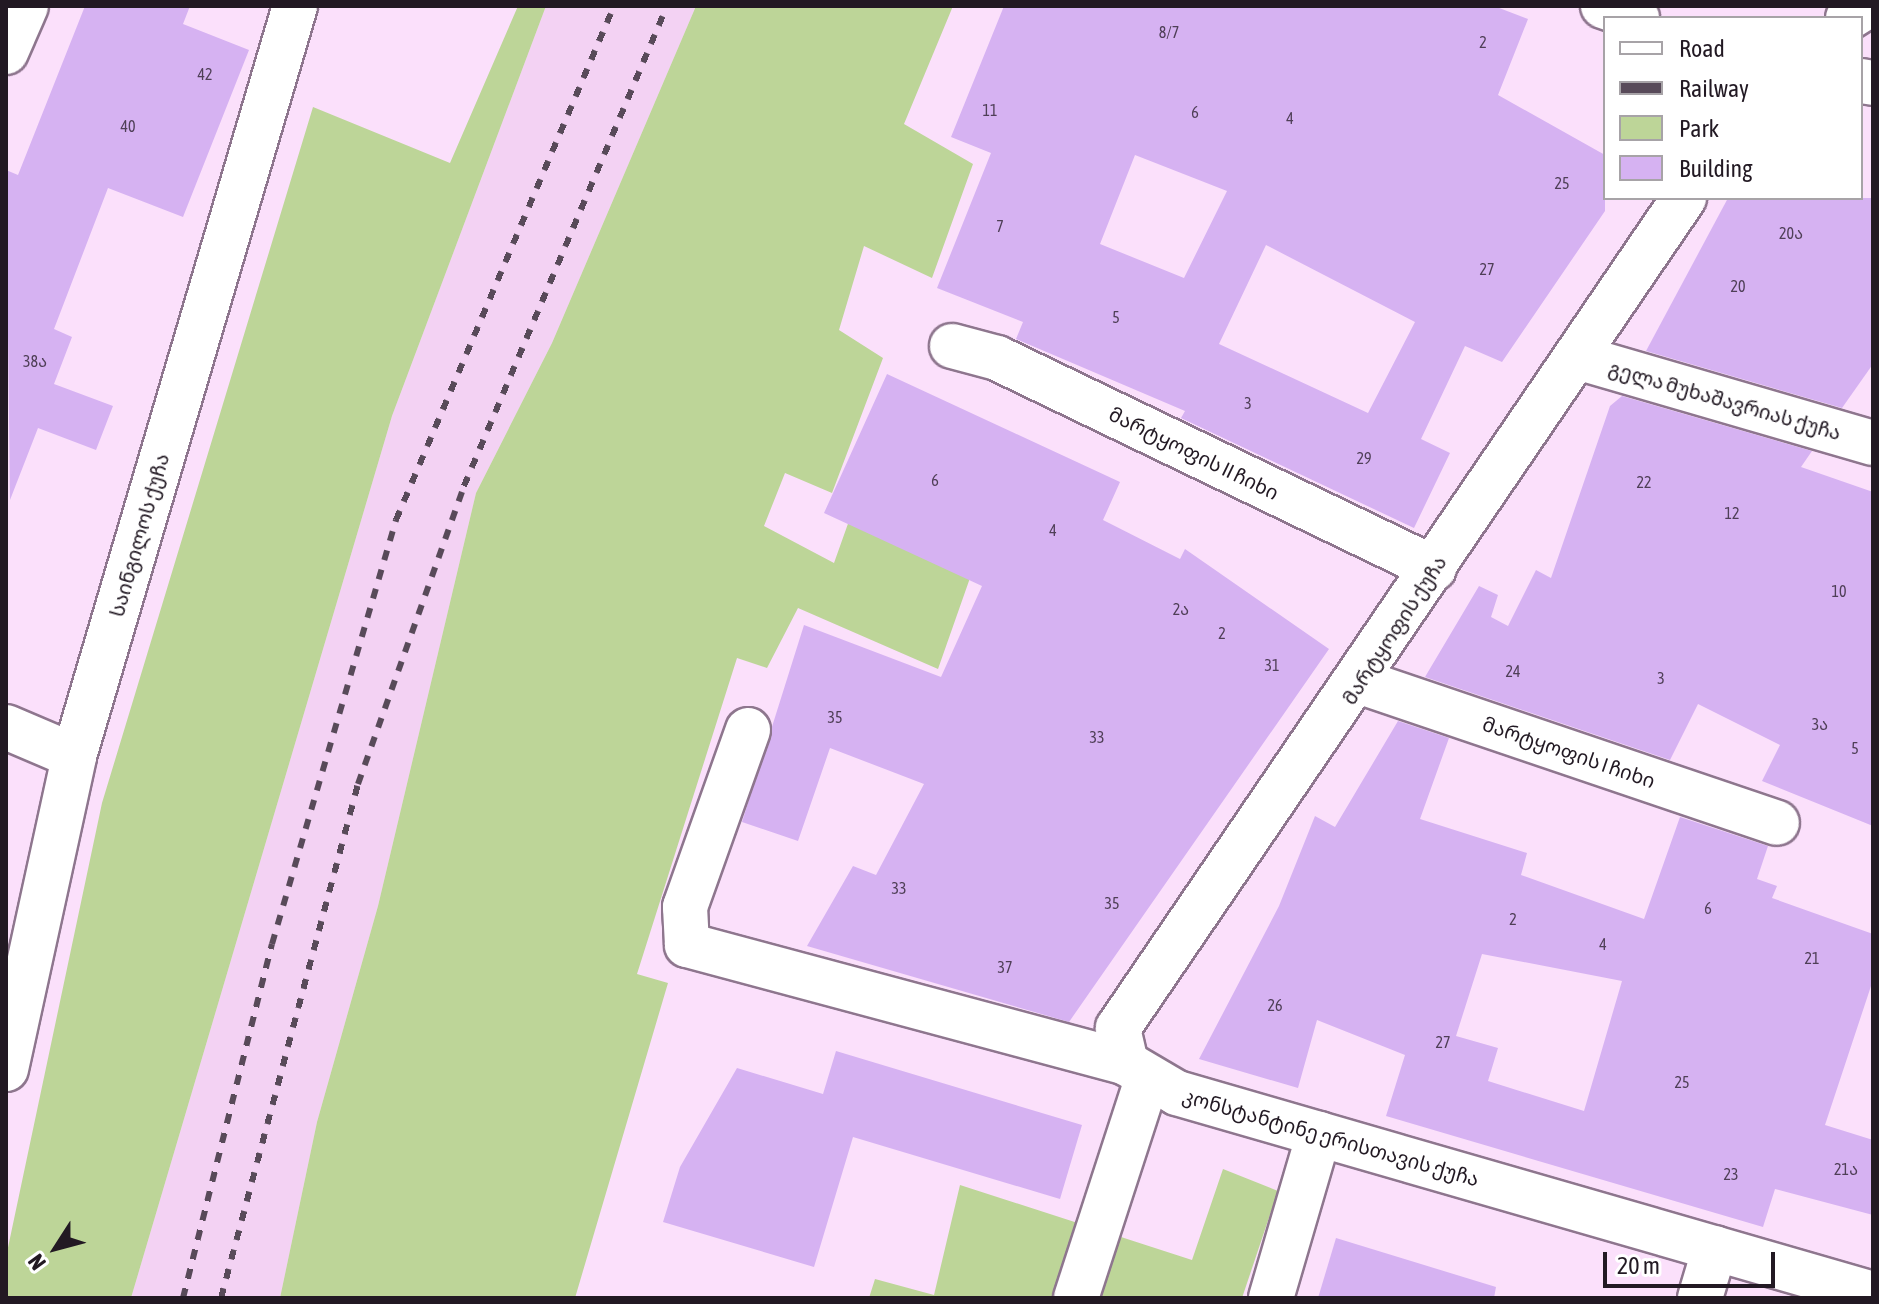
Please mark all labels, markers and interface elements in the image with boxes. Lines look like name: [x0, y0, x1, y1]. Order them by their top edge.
legend: [1603, 16, 1863, 200]
house number: 8/7: [1159, 22, 1179, 42]
house number: 2: [1479, 32, 1487, 52]
text: Road: [1679, 35, 1725, 62]
house number: 42: [197, 64, 213, 84]
text: Railway: [1679, 75, 1749, 102]
house number: 11: [982, 100, 998, 120]
house number: 6: [1191, 102, 1199, 122]
house number: 4: [1286, 108, 1294, 128]
text: Park: [1679, 115, 1719, 142]
house number: 40: [120, 116, 136, 136]
text: Building: [1679, 155, 1752, 182]
house number: 25: [1554, 173, 1570, 193]
house number: 7: [996, 216, 1004, 236]
house number: 20ა: [1779, 223, 1803, 243]
house number: 27: [1479, 259, 1495, 279]
house number: 20: [1730, 276, 1746, 296]
house number: 5: [1112, 307, 1120, 327]
house number: 38ა: [23, 351, 47, 371]
street label: გელა მუხაშავრიას ქუჩა: [1606, 355, 1844, 445]
house number: 3: [1244, 393, 1252, 413]
street label: მარტყოფის II ჩიხი: [1105, 401, 1283, 505]
house number: 29: [1356, 448, 1372, 468]
street label: საინგილოს ქუჩა: [104, 451, 174, 619]
house number: 6: [931, 470, 939, 490]
house number: 22: [1636, 472, 1652, 492]
house number: 12: [1724, 503, 1740, 523]
house number: 4: [1049, 520, 1057, 540]
street label: მარტყოფის ქუჩა: [1337, 551, 1451, 709]
house number: 10: [1831, 581, 1847, 601]
house number: 2ა: [1173, 599, 1189, 619]
house number: 2: [1218, 623, 1226, 643]
house number: 31: [1264, 655, 1280, 675]
house number: 24: [1505, 661, 1521, 681]
house number: 3: [1657, 668, 1665, 688]
house number: 35: [827, 707, 843, 727]
street label: მარტყოფის I ჩიხი: [1480, 711, 1658, 793]
house number: 3ა: [1812, 714, 1828, 734]
house number: 33: [1089, 727, 1105, 747]
house number: 5: [1851, 738, 1859, 758]
house number: 33: [891, 878, 907, 898]
house number: 35: [1104, 893, 1120, 913]
house number: 6: [1704, 898, 1712, 918]
house number: 2: [1509, 909, 1517, 929]
house number: 4: [1599, 934, 1607, 954]
house number: 21: [1804, 948, 1820, 968]
house number: 37: [997, 957, 1013, 977]
house number: 26: [1267, 995, 1283, 1015]
house number: 27: [1435, 1032, 1451, 1052]
house number: 25: [1674, 1072, 1690, 1092]
street label: კონსტანტინე ერისთავის ქუჩა: [1180, 1083, 1482, 1191]
house number: 21ა: [1834, 1159, 1858, 1179]
house number: 23: [1723, 1164, 1739, 1184]
north arrow: [16, 1208, 96, 1288]
scale bar: [1607, 1236, 1779, 1286]
text: N: [22, 1249, 51, 1275]
text: 20 m: [1617, 1252, 1660, 1279]

